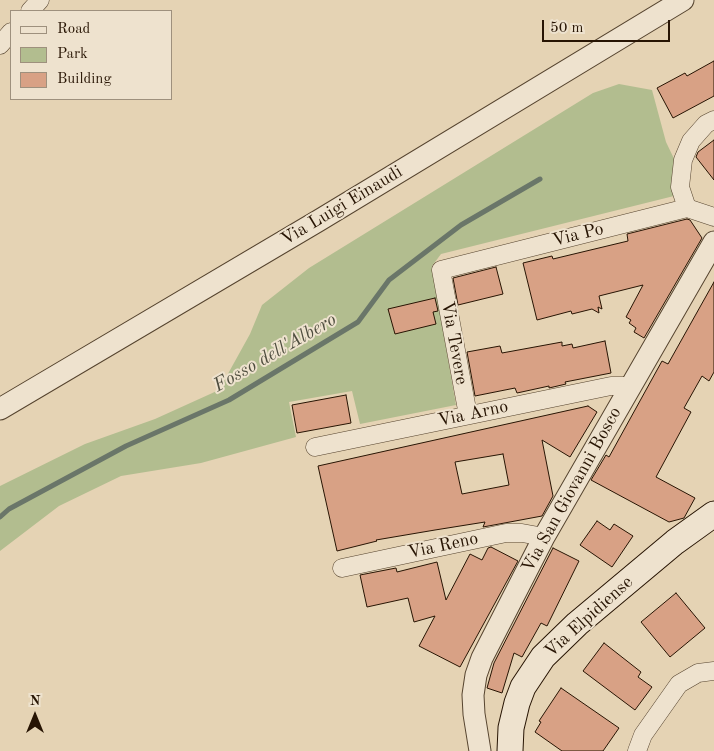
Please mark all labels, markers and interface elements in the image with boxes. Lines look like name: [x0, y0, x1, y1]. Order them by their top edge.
legend: [10, 10, 172, 100]
scale bar: [544, 10, 672, 42]
text: 50 m: [550, 21, 584, 36]
text: Road: [57, 22, 90, 37]
text: Park: [57, 47, 88, 62]
text: Building: [57, 72, 112, 87]
street label: Via Luigi Einaudi: [277, 161, 407, 251]
street label: Via Po: [550, 218, 606, 252]
street label: Via Tevere: [436, 300, 472, 386]
water label: Fosso dell'Albero: [209, 309, 341, 397]
street label: Via Arno: [436, 396, 510, 432]
street label: Via San Giovanni Bosco: [518, 403, 626, 577]
street label: Via Reno: [406, 528, 480, 564]
street label: Via Elpidiense: [540, 572, 638, 662]
north arrow: [10, 691, 60, 741]
text: N: [30, 694, 40, 708]

